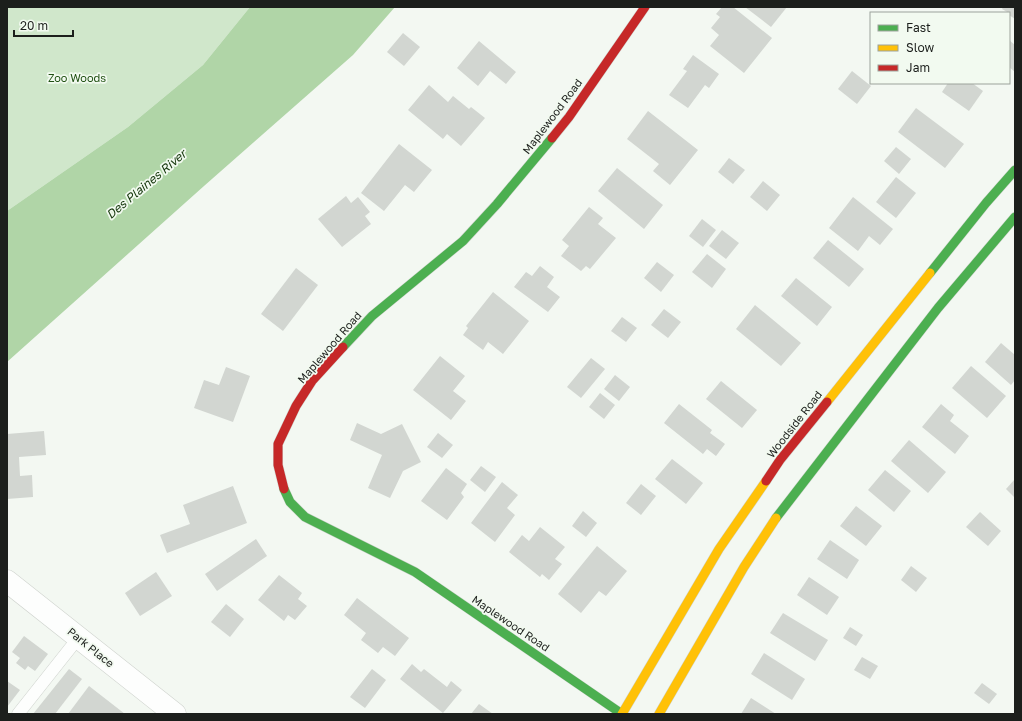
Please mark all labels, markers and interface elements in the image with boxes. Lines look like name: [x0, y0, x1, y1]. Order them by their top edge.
scale bar: [14, 12, 73, 38]
legend: [870, 12, 1010, 84]
text: 20 m: [20, 18, 48, 33]
text: Fast: [906, 20, 931, 35]
text: Slow: [906, 40, 934, 55]
text: Jam: [906, 60, 930, 75]
park label: Zoo Woods: [48, 71, 106, 84]
street label: Maplewood Road: [520, 76, 584, 156]
water label: Des Plaines River: [103, 145, 191, 222]
street label: Maplewood Road: [294, 309, 364, 385]
street label: Woodside Road: [764, 388, 824, 460]
street label: Maplewood Road: [470, 592, 552, 654]
street label: Park Place: [65, 624, 117, 670]

